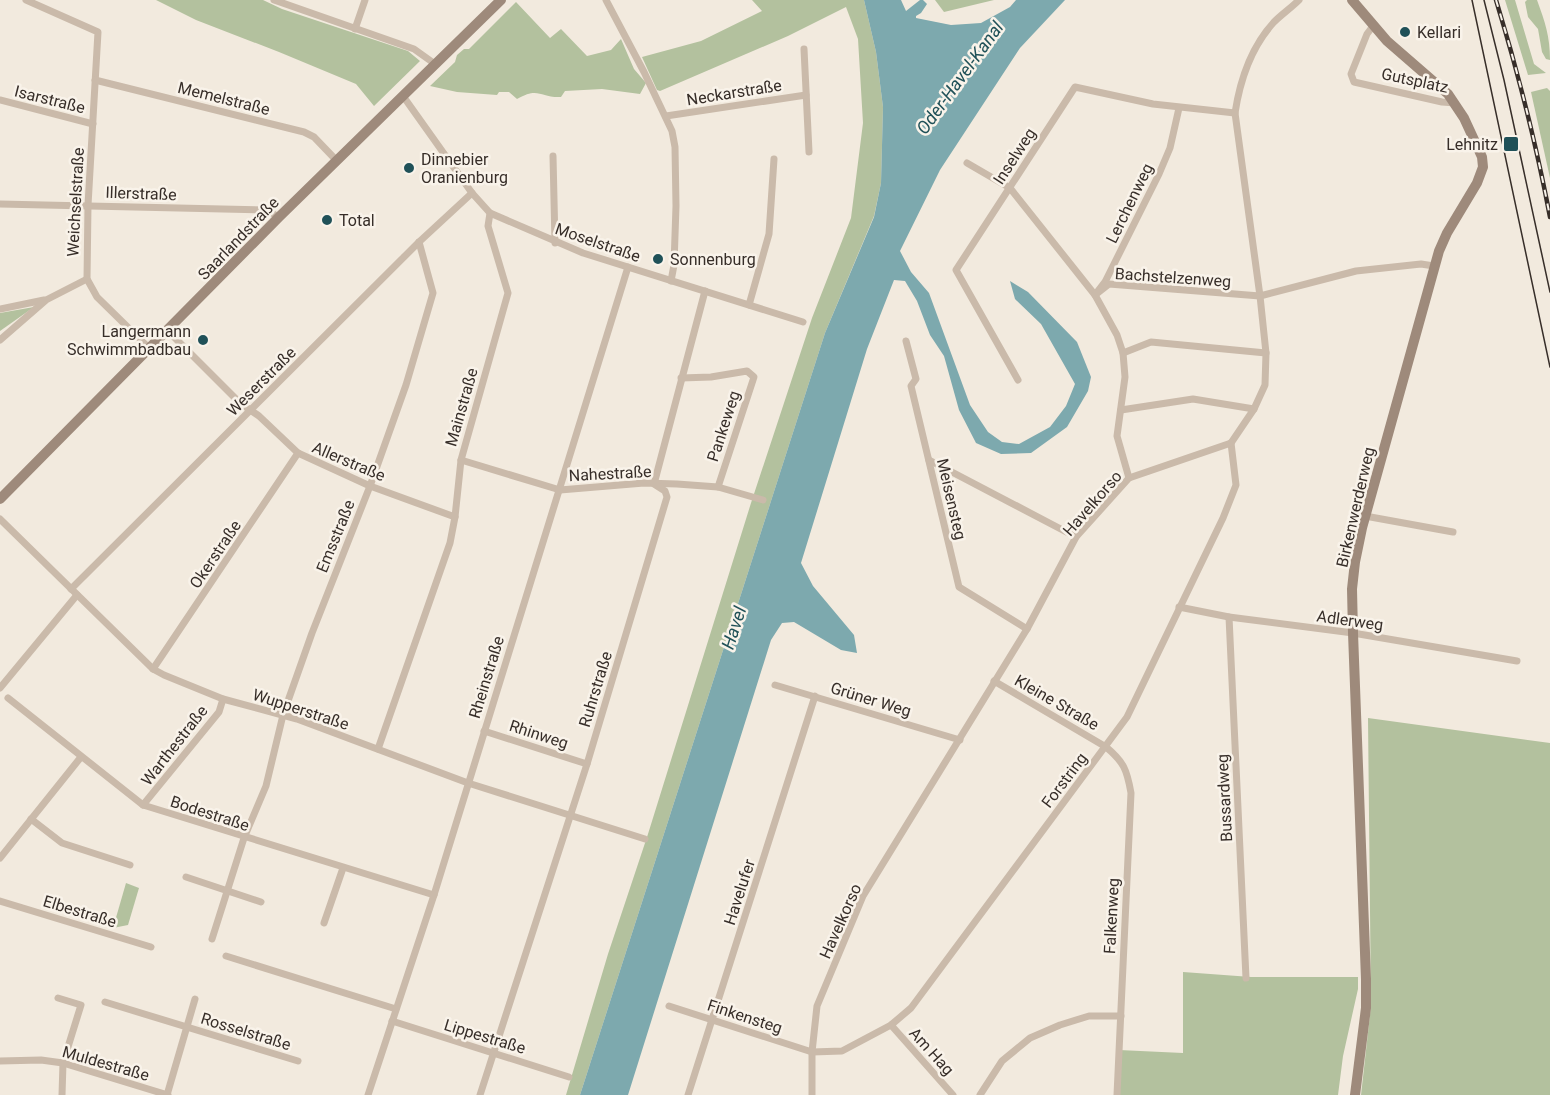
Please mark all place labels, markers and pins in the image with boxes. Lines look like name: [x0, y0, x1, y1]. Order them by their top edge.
place label: Kellari: [1417, 23, 1461, 42]
marker: Kellari: [1398, 25, 1412, 39]
place label: Lehnitz: [1446, 135, 1498, 154]
marker: Lehnitz: [1502, 135, 1520, 153]
place label: Dinnebier Oranienburg: [421, 150, 508, 187]
marker: Dinnebier Oranienburg: [402, 161, 416, 175]
place label: Total: [339, 211, 375, 230]
marker: Total: [320, 213, 334, 227]
place label: Sonnenburg: [670, 250, 756, 269]
marker: Sonnenburg: [651, 252, 665, 266]
place label: Langermann Schwimmbadbau: [67, 322, 191, 359]
marker: Langermann Schwimmbadbau: [196, 333, 210, 347]

